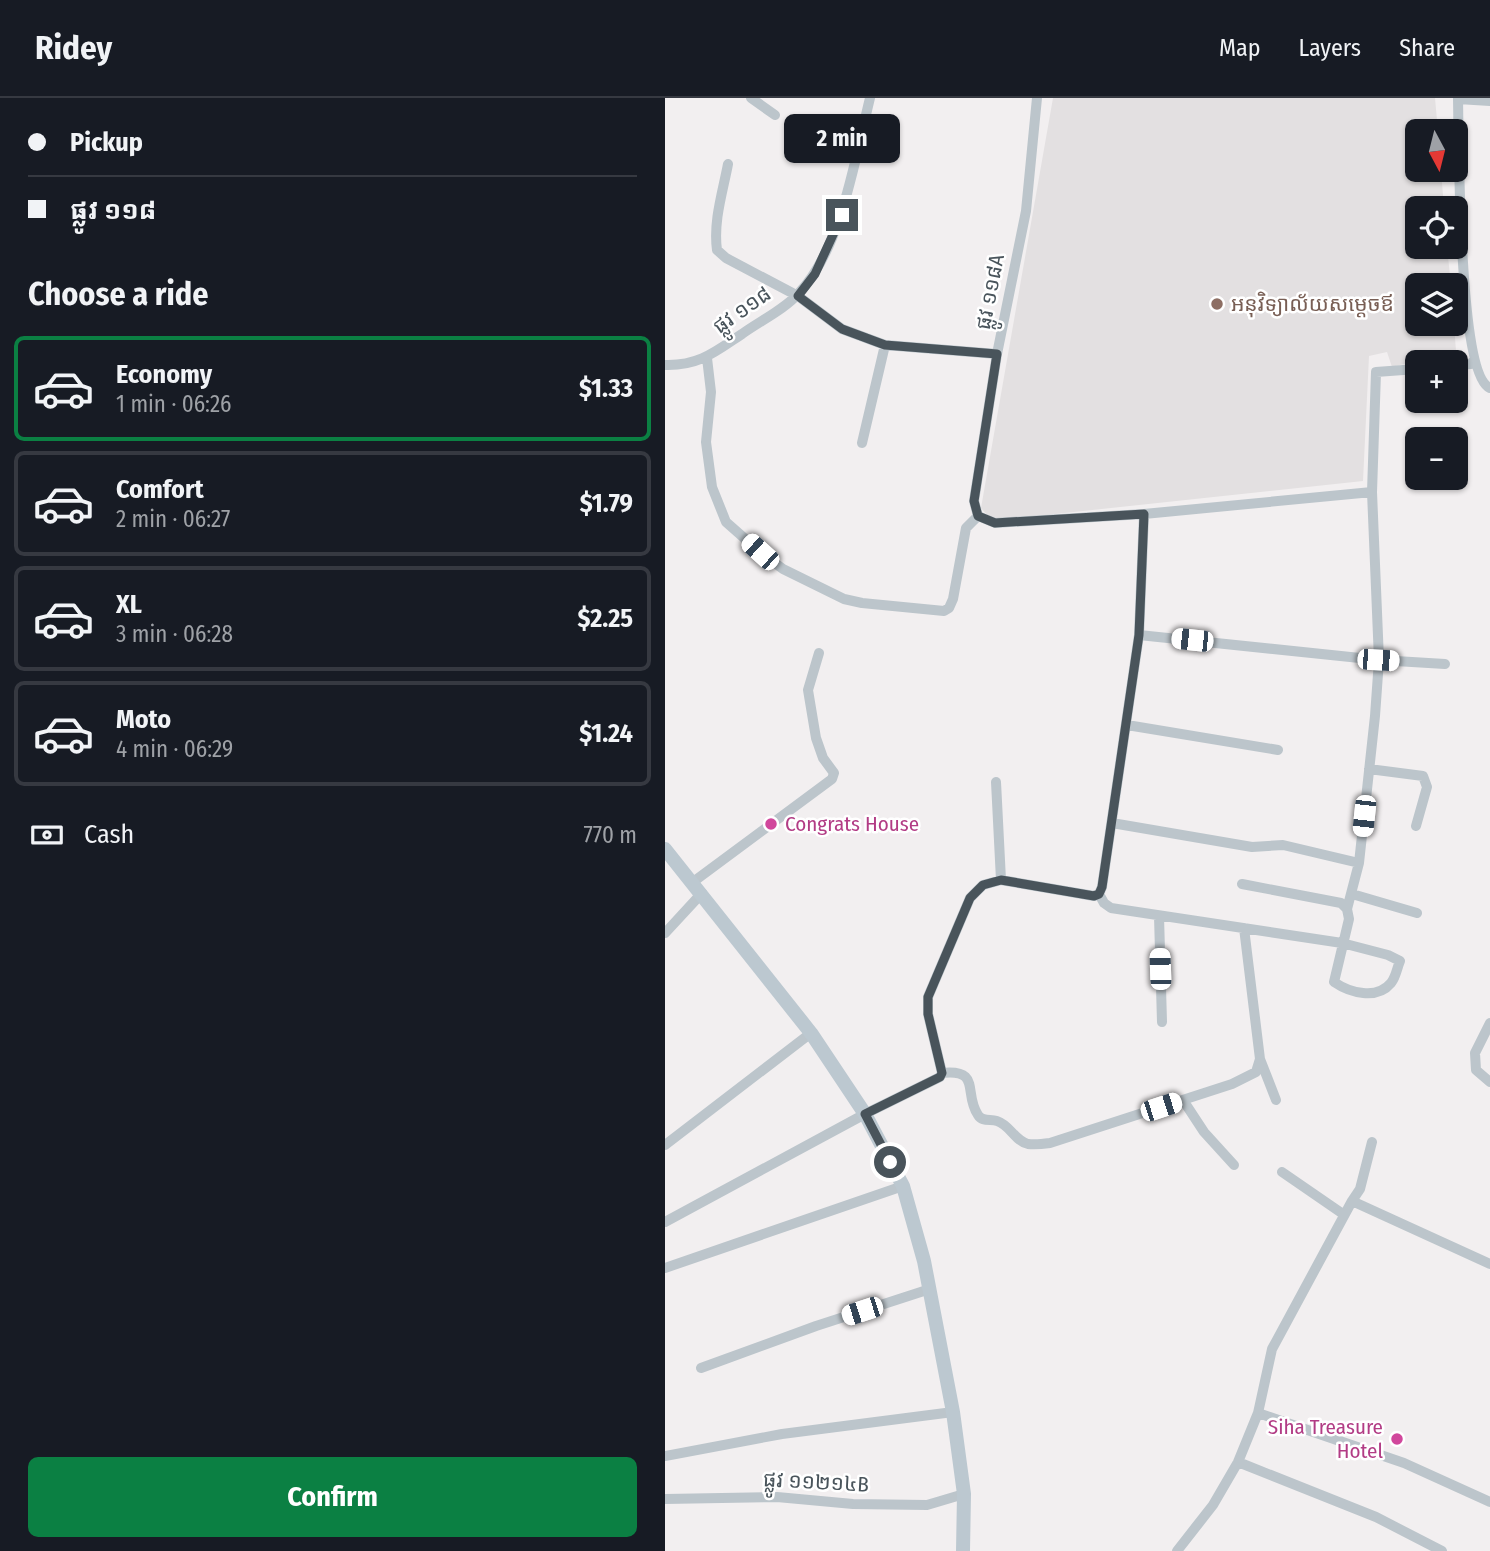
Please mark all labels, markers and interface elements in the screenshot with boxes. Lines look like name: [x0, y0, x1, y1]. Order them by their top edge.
text: Ridey: [35, 28, 112, 68]
text: Map: [1219, 34, 1261, 62]
text: Layers: [1299, 34, 1361, 62]
text: Share: [1399, 34, 1455, 62]
callout: 2 min: [784, 114, 900, 162]
north arrow: [1405, 119, 1468, 182]
map controls: [1405, 119, 1468, 490]
text: 2 min: [817, 124, 868, 152]
text: Pickup: [70, 127, 143, 158]
text: ផ្លូវ ១១៨: [70, 195, 156, 226]
button: locate: [1405, 196, 1468, 259]
route end: [826, 199, 858, 231]
street label: ផ្លូវ ១១៨A: [970, 252, 1016, 333]
button: layers: [1405, 273, 1468, 336]
text: Choose a ride: [28, 275, 209, 313]
street label: ផ្លូវ ១១៨: [708, 281, 780, 344]
place label: អនុវិទ្យាល័យសម្តេចឪ: [1231, 291, 1394, 318]
marker: អនុវិទ្យាល័យសម្តេចឪ: [1209, 296, 1225, 312]
button: +: [1405, 350, 1468, 413]
icon: car: [32, 357, 95, 420]
text: Economy: [116, 359, 212, 390]
text: $1.33: [579, 373, 633, 404]
text: 1 min · 06:26: [116, 390, 231, 418]
button: −: [1405, 427, 1468, 490]
icon: car: [32, 472, 95, 535]
text: Comfort: [116, 474, 204, 505]
text: $1.79: [580, 488, 633, 519]
text: 2 min · 06:27: [116, 505, 230, 533]
car: [738, 530, 783, 574]
icon: car: [32, 587, 95, 650]
text: XL: [116, 589, 142, 620]
text: $2.25: [578, 603, 633, 634]
text: 3 min · 06:28: [116, 620, 233, 648]
car: [1171, 627, 1214, 653]
car: [1357, 648, 1400, 672]
icon: car: [32, 702, 95, 765]
text: Moto: [116, 704, 171, 735]
text: $1.24: [579, 718, 633, 749]
text: 4 min · 06:29: [116, 735, 233, 763]
car: [1352, 794, 1377, 838]
place label: Congrats House: [785, 811, 919, 837]
icon: cash: [28, 816, 66, 854]
marker: Congrats House: [763, 816, 779, 832]
text: Cash: [84, 819, 134, 850]
text: 770 m: [583, 821, 637, 849]
car: [1149, 948, 1172, 990]
car: [1138, 1091, 1185, 1123]
route start: [874, 1146, 906, 1178]
car: [839, 1295, 886, 1327]
place label: Siha Treasure Hotel: [1268, 1414, 1383, 1464]
marker: Siha Treasure Hotel: [1389, 1431, 1405, 1447]
button: Confirm: [28, 1457, 637, 1537]
street label: ផ្លូវ ១១២១៤B: [762, 1466, 869, 1504]

